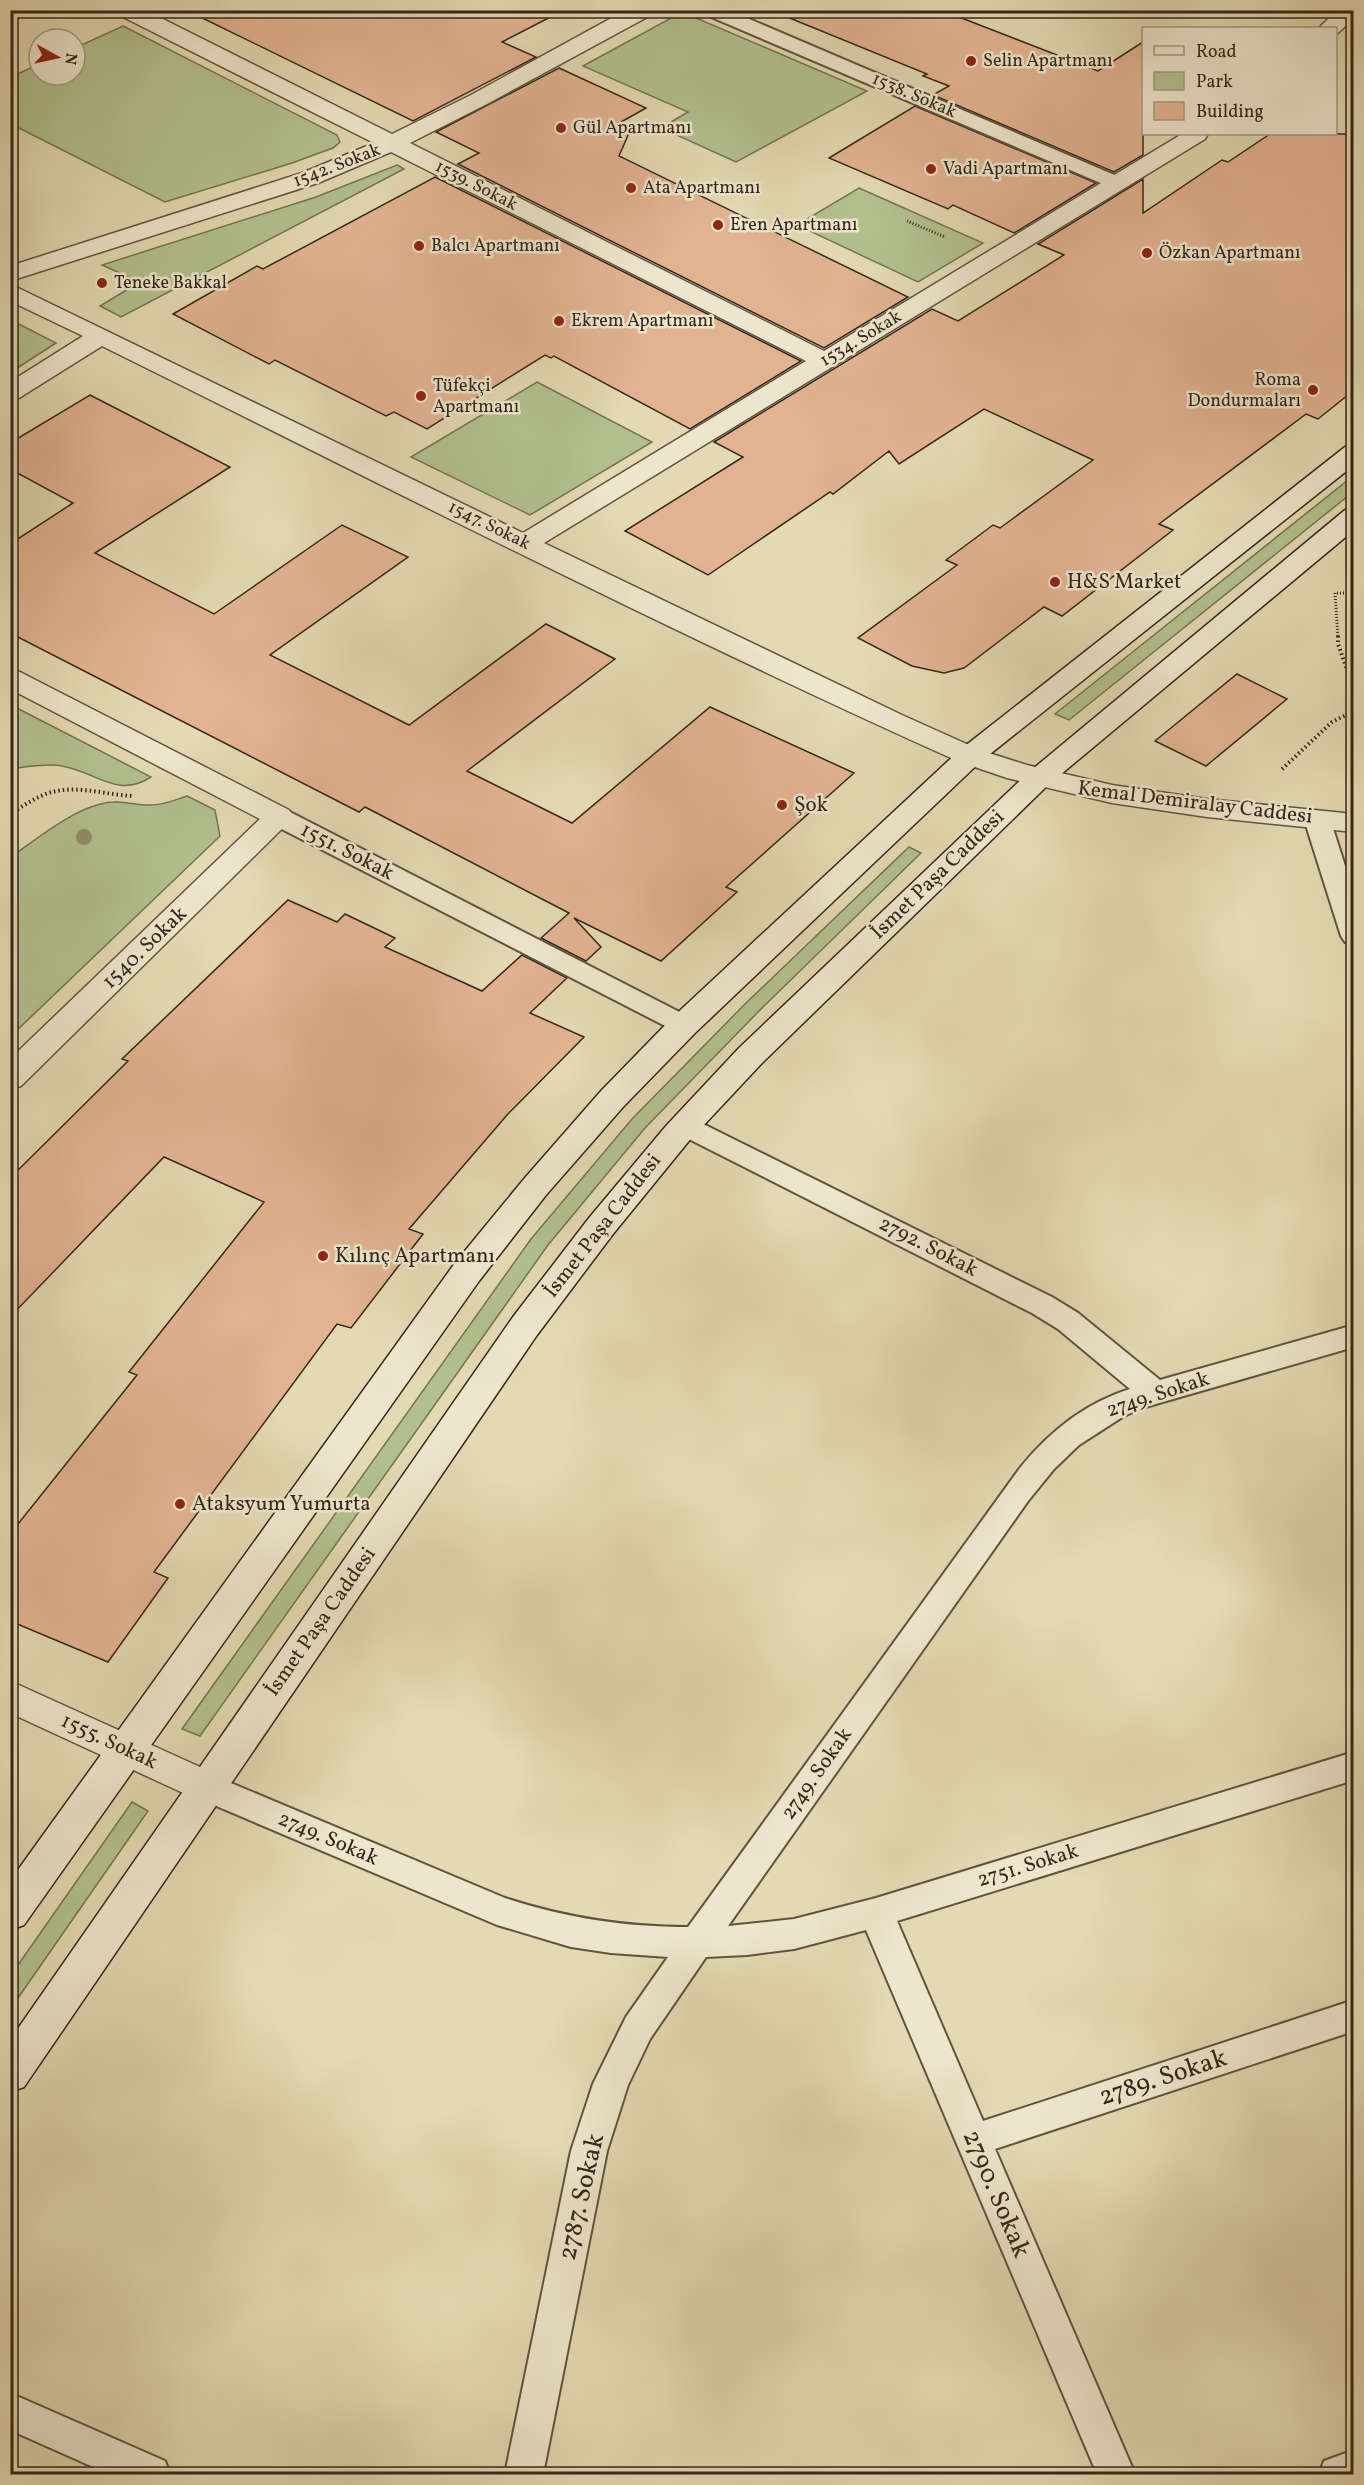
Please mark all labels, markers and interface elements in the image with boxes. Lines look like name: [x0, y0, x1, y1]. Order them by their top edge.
north arrow: [27, 27, 87, 87]
legend: [1142, 27, 1337, 135]
text: Road: [1196, 40, 1237, 65]
place label: Selin Apartmanı: [983, 49, 1113, 74]
text: N: [58, 52, 82, 66]
marker: Selin Apartmanı: [964, 54, 978, 68]
street label: 1538. Sokak: [868, 67, 960, 125]
text: Park: [1196, 70, 1233, 95]
text: Building: [1196, 100, 1264, 125]
place label: Gül Apartmanı: [573, 116, 691, 141]
marker: Gül Apartmanı: [554, 121, 568, 135]
street label: 1542. Sokak: [290, 138, 385, 194]
street label: 1539. Sokak: [430, 155, 522, 218]
place label: Vadi Apartmanı: [943, 157, 1068, 182]
marker: Vadi Apartmanı: [924, 162, 938, 176]
place label: Ata Apartmanı: [643, 176, 760, 201]
marker: Ata Apartmanı: [624, 181, 638, 195]
place label: Eren Apartmanı: [730, 213, 857, 238]
marker: Eren Apartmanı: [711, 218, 725, 232]
place label: Balcı Apartmanı: [431, 234, 560, 259]
marker: Balcı Apartmanı: [412, 239, 426, 253]
place label: Özkan Apartmanı: [1159, 241, 1300, 266]
marker: Özkan Apartmanı: [1140, 246, 1154, 260]
place label: Teneke Bakkal: [114, 271, 227, 296]
marker: Teneke Bakkal: [95, 276, 109, 290]
street label: 1534. Sokak: [815, 305, 907, 373]
place label: Ekrem Apartmanı: [571, 309, 713, 334]
marker: Ekrem Apartmanı: [552, 314, 566, 328]
place label: Roma Dondurmaları: [1187, 368, 1301, 414]
place label: Tüfekçi Apartmanı: [433, 374, 519, 420]
marker: Roma Dondurmaları: [1306, 383, 1320, 397]
marker: Tüfekçi Apartmanı: [414, 389, 428, 403]
street label: 1547. Sokak: [443, 495, 535, 557]
place label: H&S Market: [1067, 568, 1181, 597]
marker: H&S Market: [1048, 575, 1062, 589]
street label: Kemal Demiralay Caddesi: [1076, 774, 1314, 832]
place label: Şok: [794, 791, 829, 820]
marker: Şok: [775, 798, 789, 812]
street label: İsmet Paşa Caddesi: [865, 803, 1011, 947]
street label: 1551. Sokak: [295, 816, 399, 888]
street label: 1540. Sokak: [96, 900, 194, 996]
street label: İsmet Paşa Caddesi: [537, 1148, 669, 1304]
street label: 2792. Sokak: [873, 1210, 983, 1285]
place label: Kılınç Apartmanı: [335, 1242, 495, 1271]
marker: Kılınç Apartmanı: [316, 1249, 330, 1263]
street label: 2749. Sokak: [1103, 1365, 1214, 1425]
place label: Ataksyum Yumurta: [192, 1490, 371, 1519]
marker: Ataksyum Yumurta: [173, 1497, 187, 1511]
street label: İsmet Paşa Caddesi: [259, 1542, 383, 1702]
street label: 1555. Sokak: [56, 1707, 163, 1777]
street label: 2749. Sokak: [775, 1722, 860, 1826]
street label: 2749. Sokak: [273, 1805, 383, 1873]
street label: 2751. Sokak: [974, 1837, 1083, 1895]
street label: 2789. Sokak: [1094, 2040, 1232, 2116]
street label: 2790. Sokak: [953, 2124, 1039, 2264]
street label: 2787. Sokak: [550, 2130, 614, 2264]

